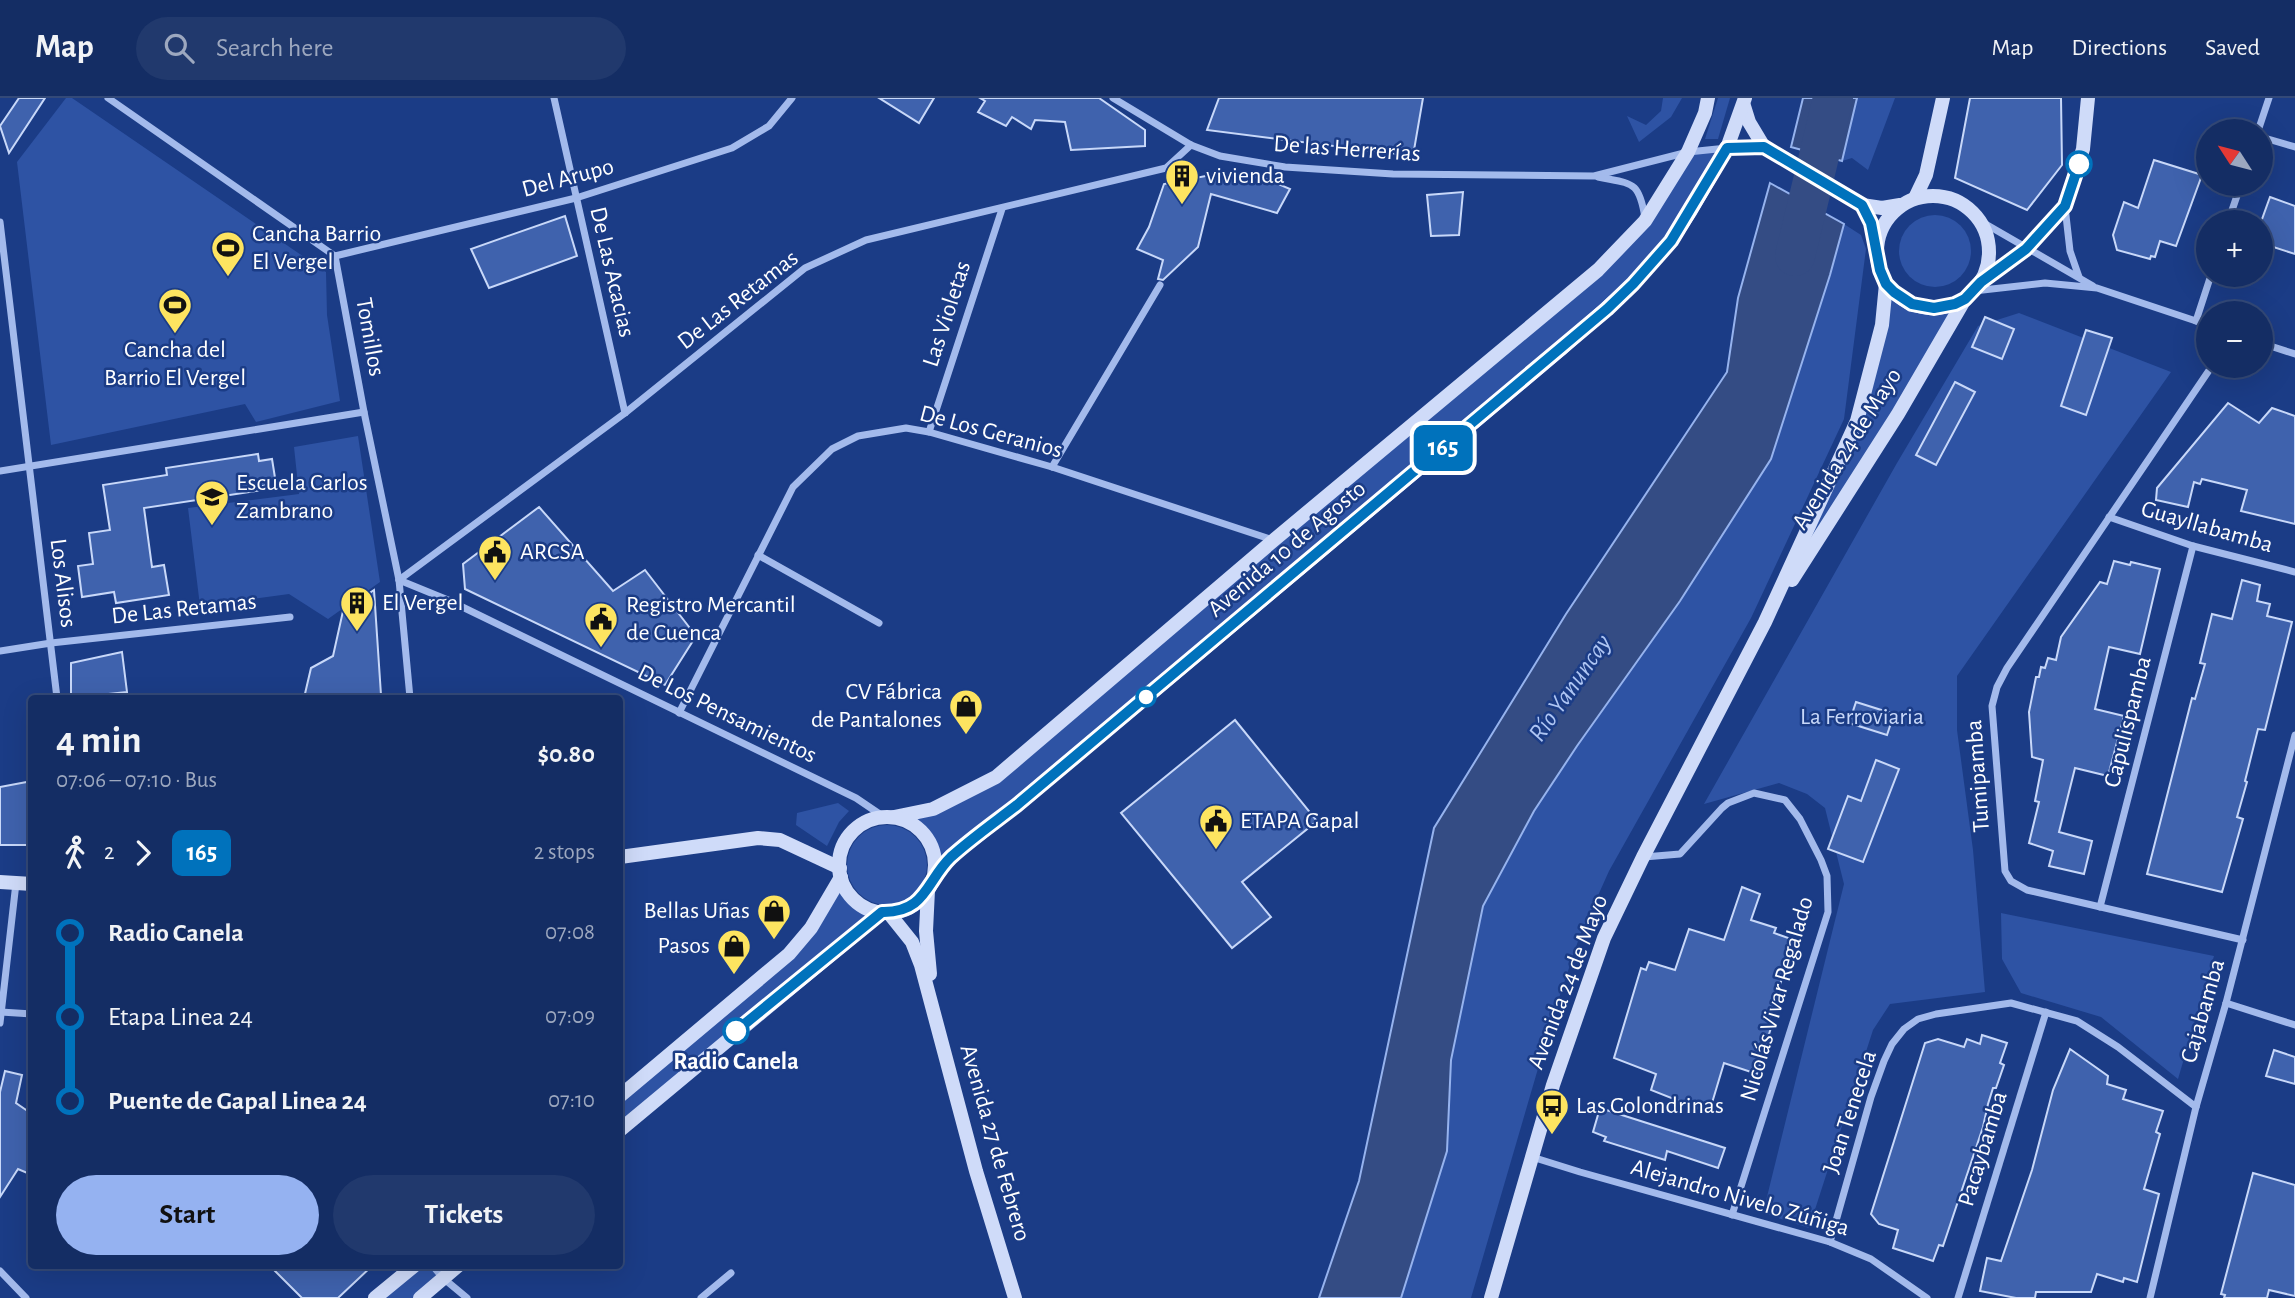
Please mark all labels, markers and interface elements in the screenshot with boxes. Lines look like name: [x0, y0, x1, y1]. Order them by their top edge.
search box: [136, 17, 626, 80]
icon: search: [160, 29, 198, 67]
text: Map: [35, 31, 94, 64]
text: Search here: [216, 35, 334, 61]
text: Map: [1991, 36, 2033, 60]
text: Directions: [2071, 36, 2167, 60]
text: Saved: [2205, 36, 2260, 60]
north arrow: [2196, 119, 2273, 196]
map controls: [2196, 119, 2273, 378]
street label: De las Herrerías: [1273, 132, 1421, 166]
unlabelled marker: [2066, 151, 2092, 177]
street label: Del Arupo: [519, 154, 617, 202]
building icon: vivienda: [1163, 157, 1201, 206]
place label: vivienda: [1206, 164, 1285, 188]
street label: De Las Acacias: [585, 205, 639, 339]
button: +: [2196, 210, 2273, 287]
place label: Cancha Barrio El Vergel: [252, 222, 381, 274]
sports icon: Cancha Barrio El Vergel: [209, 229, 247, 278]
street label: De Las Retamas: [673, 246, 803, 354]
street label: Las Violetas: [919, 258, 975, 370]
sports icon: Cancha del Barrio El Vergel: [156, 286, 194, 335]
street label: Tomillos: [351, 296, 389, 378]
button: −: [2196, 301, 2273, 378]
place label: Cancha del Barrio El Vergel: [104, 338, 246, 390]
street label: Avenida 24 de Mayo: [1788, 364, 1906, 534]
street label: De Los Geranios: [917, 401, 1065, 463]
line badge: 165: [1403, 425, 1483, 471]
text: 165: [1428, 436, 1458, 460]
place label: Escuela Carlos Zambrano: [236, 471, 368, 523]
street label: Avenida 10 de Agosto: [1204, 476, 1370, 622]
school or university icon: Escuela Carlos Zambrano: [193, 478, 231, 527]
street label: Guayllabamba: [2138, 497, 2276, 557]
public building icon: ARCSA: [476, 533, 514, 582]
street label: Los Alisos: [46, 537, 80, 629]
place label: ARCSA: [520, 540, 585, 564]
building icon: El Vergel: [338, 584, 376, 633]
street label: De Las Retamas: [110, 589, 258, 629]
place label: El Vergel: [382, 591, 463, 615]
place label: Registro Mercantil de Cuenca: [626, 593, 796, 645]
public building icon: Registro Mercantil de Cuenca: [582, 600, 620, 649]
water label: Río Yanuncay: [1524, 630, 1616, 746]
street label: Capulispamba: [2100, 654, 2156, 790]
street label: De Los Pensamientos: [634, 660, 820, 768]
place label: CV Fábrica de Pantalones: [811, 680, 942, 732]
shop icon: CV Fábrica de Pantalones: [947, 687, 985, 736]
unlabelled marker: [1136, 687, 1156, 707]
park label: La Ferroviaria: [1800, 705, 1924, 729]
street label: Tumipamba: [1962, 719, 1994, 833]
text: 4 min: [56, 722, 142, 760]
text: $0.80: [537, 741, 595, 767]
text: 07:06 – 07:10 · Bus: [56, 769, 217, 792]
public building icon: ETAPA Gapal: [1197, 802, 1235, 851]
place label: ETAPA Gapal: [1240, 809, 1359, 833]
icon: walk: [56, 834, 94, 872]
icon: forward: [124, 834, 162, 872]
text: 2: [104, 841, 114, 864]
text: 165: [186, 841, 217, 865]
text: 2 stops: [534, 841, 595, 864]
street label: Avenida 24 de Mayo: [1524, 891, 1612, 1073]
shop icon: Bellas Uñas: [755, 892, 793, 941]
street label: Nicolás Vivar Regalado: [1736, 894, 1818, 1104]
place label: Bellas Uñas: [644, 899, 750, 923]
text: Radio Canela: [108, 920, 244, 946]
text: 07:08: [545, 921, 595, 944]
shop icon: Pasos: [715, 927, 753, 976]
place label: Pasos: [658, 934, 710, 958]
street label: Cajabamba: [2177, 956, 2229, 1066]
text: Etapa Linea 24: [108, 1004, 253, 1030]
text: 07:09: [545, 1005, 595, 1028]
marker: Radio Canela: [723, 1018, 749, 1044]
street label: Avenida 27 de Febrero: [955, 1042, 1035, 1244]
street label: Joan Tenecela: [1819, 1047, 1881, 1177]
place label: Radio Canela: [673, 1050, 799, 1074]
bus stop icon: Las Golondrinas: [1533, 1087, 1571, 1136]
text: Puente de Gapal Linea 24: [108, 1088, 367, 1114]
text: 07:10: [548, 1089, 595, 1112]
street label: Pacaybamba: [1954, 1089, 2012, 1209]
place label: Las Golondrinas: [1576, 1094, 1724, 1118]
street label: Alejandro Nivelo Zúñiga: [1628, 1155, 1852, 1241]
button: Start: [56, 1175, 319, 1255]
button: Tickets: [333, 1175, 595, 1255]

